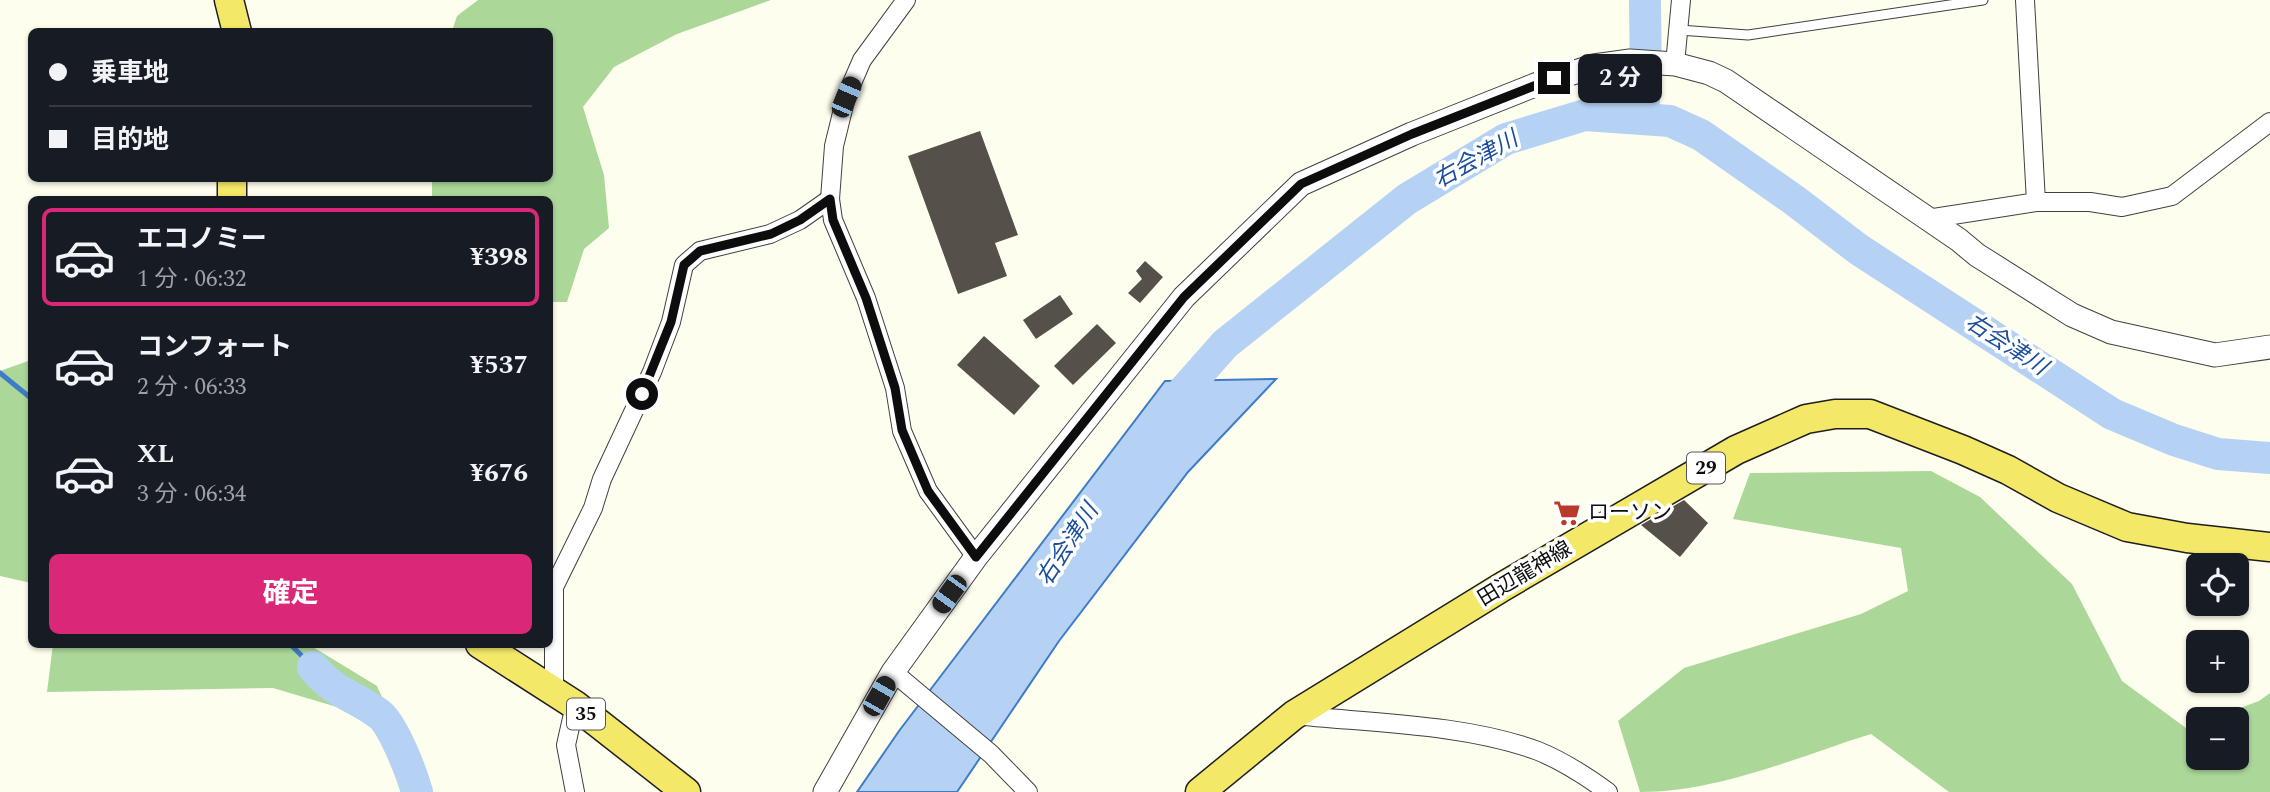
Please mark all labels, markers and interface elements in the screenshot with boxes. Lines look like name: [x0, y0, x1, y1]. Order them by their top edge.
text: 乗車地: [91, 53, 169, 93]
callout: 2 分: [1578, 54, 1662, 102]
text: 2 分: [1599, 61, 1641, 96]
route end: [1538, 62, 1570, 94]
car: [829, 74, 864, 120]
text: 目的地: [91, 120, 169, 160]
water label: 右会津川: [1427, 121, 1527, 198]
text: エコノミー: [137, 219, 267, 259]
icon: car: [53, 226, 116, 289]
text: ¥398: [470, 237, 528, 277]
text: 1 分 · 06:32: [137, 262, 246, 297]
water label: 右会津川: [1958, 305, 2057, 386]
text: コンフォート: [137, 327, 292, 367]
icon: car: [53, 334, 116, 397]
text: ¥537: [470, 345, 528, 385]
text: 2 分 · 06:33: [137, 370, 246, 405]
route start: [626, 378, 658, 410]
text: XL: [137, 434, 174, 474]
icon: car: [53, 442, 116, 505]
text: ¥676: [470, 453, 528, 493]
road number: 29: [1687, 453, 1725, 484]
text: 3 分 · 06:34: [137, 477, 246, 512]
water label: 右会津川: [1028, 494, 1109, 593]
place label: ローソン: [1588, 497, 1672, 529]
supermarket icon: ローソン: [1552, 498, 1582, 528]
street label: 田辺龍神線: [1472, 533, 1578, 615]
map controls: [2186, 553, 2249, 770]
button: locate: [2186, 553, 2249, 616]
button: 確定: [49, 554, 532, 634]
car: [929, 571, 970, 617]
button: +: [2186, 630, 2249, 693]
car: [860, 673, 899, 719]
road number: 35: [567, 698, 605, 730]
button: −: [2186, 707, 2249, 770]

